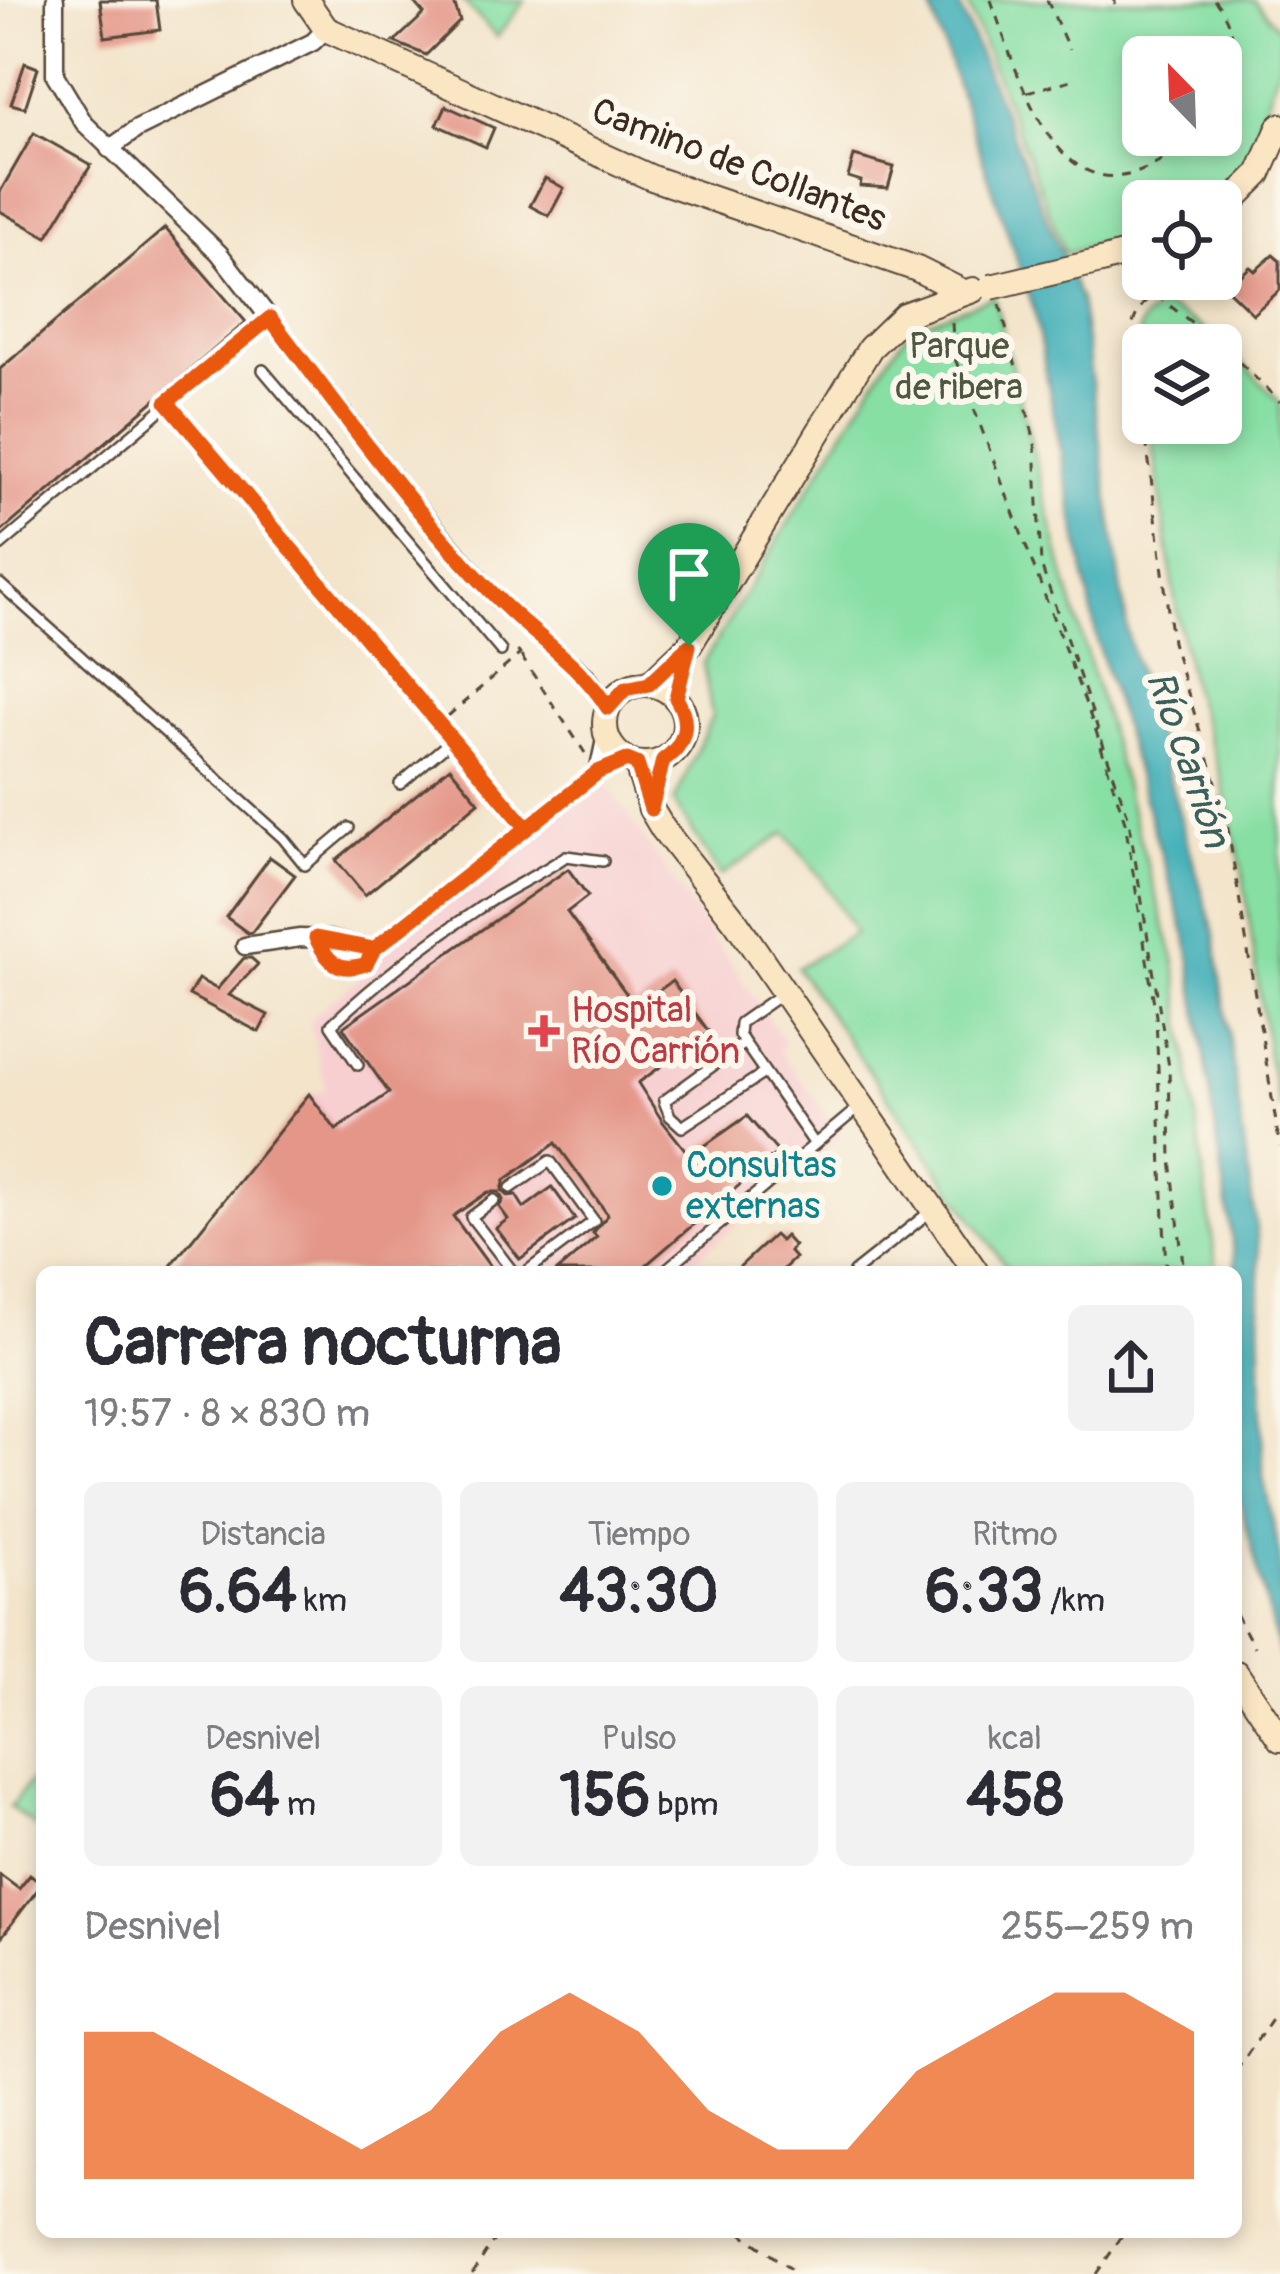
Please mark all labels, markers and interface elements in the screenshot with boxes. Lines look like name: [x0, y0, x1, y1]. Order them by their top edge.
north arrow: [1122, 36, 1242, 156]
map controls: [1122, 36, 1242, 444]
street label: Camino de Collantes: [586, 88, 892, 242]
button: locate: [1122, 180, 1242, 300]
park label: Parque de ribera: [895, 324, 1023, 410]
button: layers: [1122, 324, 1242, 444]
pin: [638, 523, 740, 646]
icon: arrive: [656, 541, 722, 607]
water label: Río Carrión: [1135, 664, 1242, 855]
place label: Hospital Río Carrión: [571, 988, 740, 1074]
marker: Hospital Río Carrión: [528, 1015, 560, 1047]
place label: Consultas externas: [686, 1143, 836, 1229]
marker: Consultas externas: [649, 1173, 675, 1199]
text: Carrera nocturna: [84, 1302, 561, 1385]
button: share: [1068, 1305, 1194, 1431]
text: 19:57 · 8 × 830 m: [84, 1389, 370, 1438]
text: Distancia: [200, 1514, 326, 1555]
text: Tiempo: [588, 1514, 690, 1555]
text: Ritmo: [972, 1514, 1058, 1555]
text: 6.64: [179, 1555, 297, 1630]
text: 43:30: [560, 1555, 718, 1630]
text: 6:33: [925, 1555, 1043, 1630]
text: km: [297, 1580, 347, 1621]
text: /km: [1043, 1580, 1105, 1621]
text: Desnivel: [205, 1718, 321, 1759]
text: Pulso: [601, 1718, 677, 1759]
text: kcal: [988, 1718, 1042, 1759]
text: 64: [210, 1759, 280, 1834]
text: 156: [559, 1759, 650, 1834]
text: 458: [966, 1759, 1064, 1834]
text: m: [280, 1784, 316, 1825]
text: bpm: [650, 1784, 719, 1825]
text: Desnivel: [84, 1902, 221, 1951]
text: 255–259 m: [1001, 1902, 1194, 1951]

